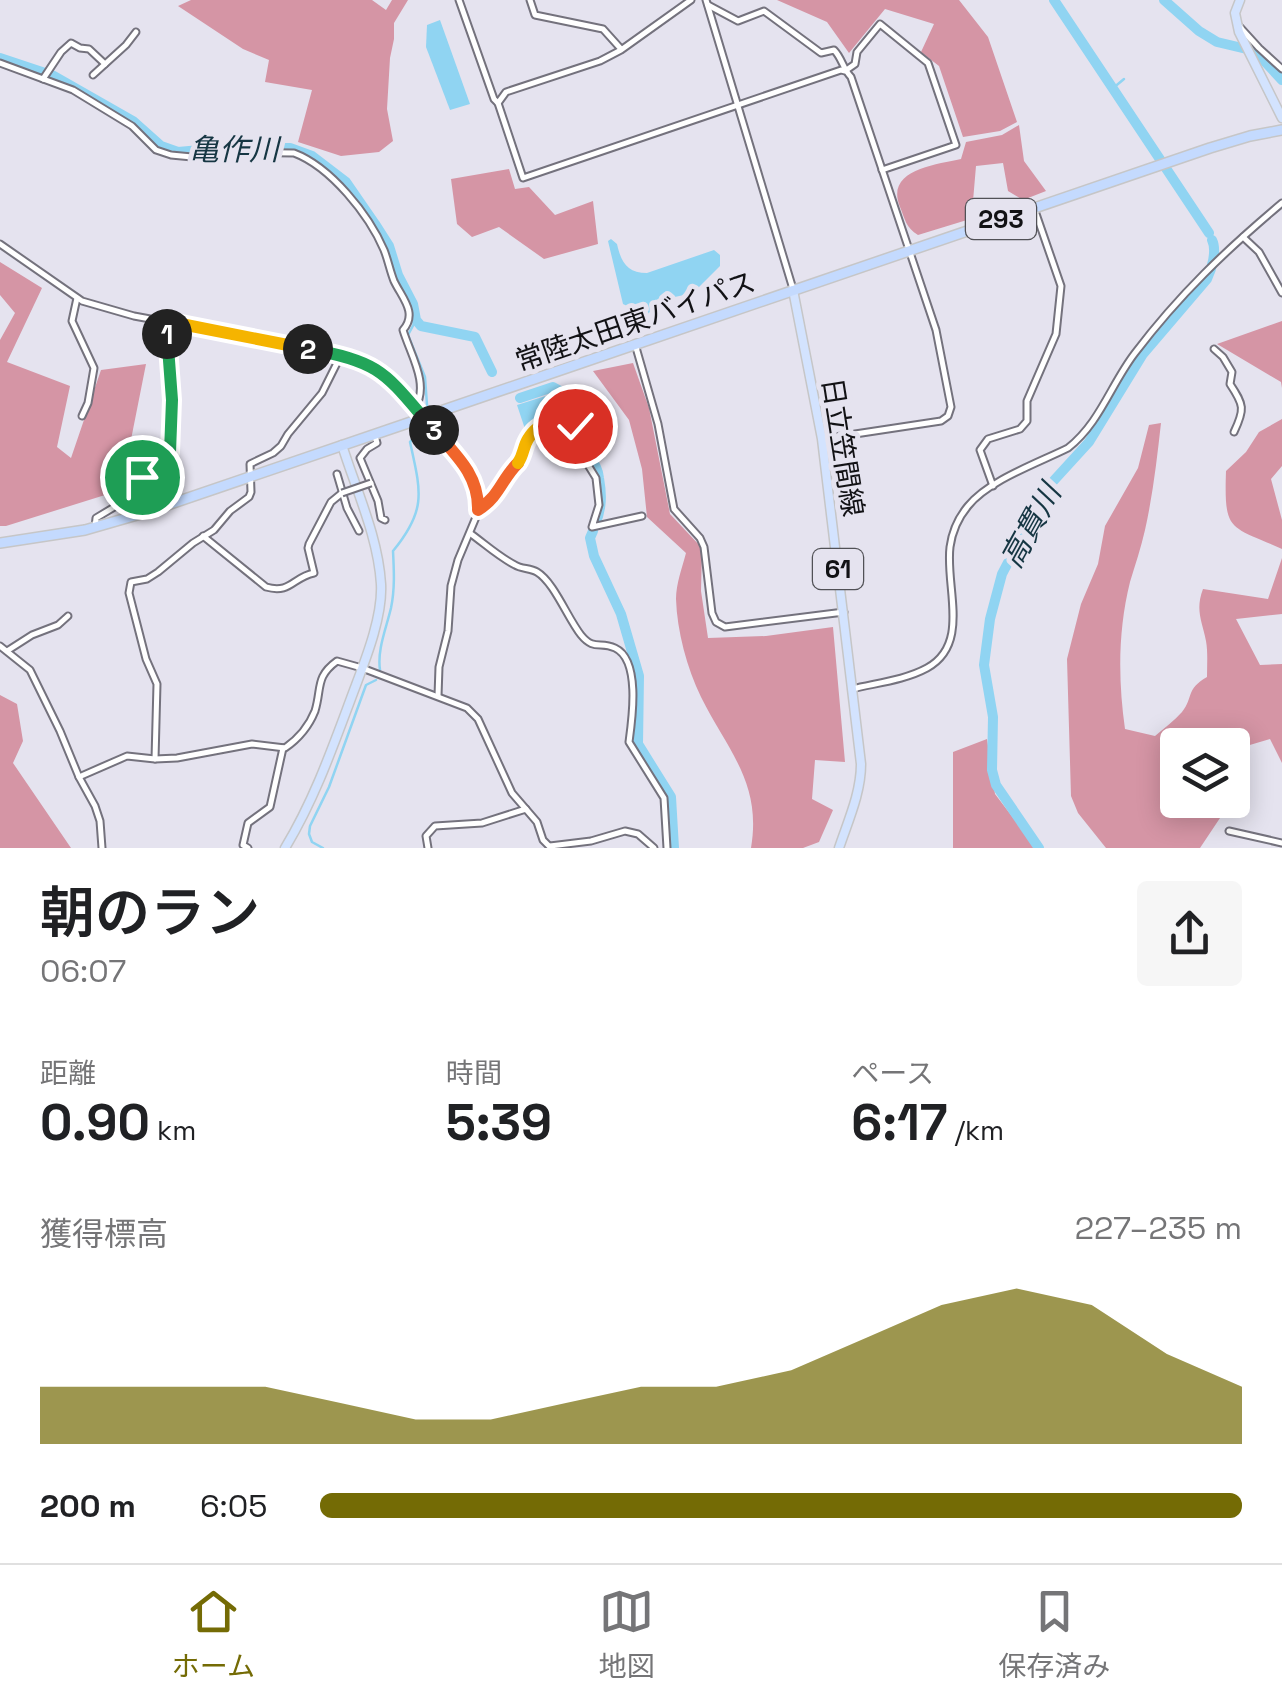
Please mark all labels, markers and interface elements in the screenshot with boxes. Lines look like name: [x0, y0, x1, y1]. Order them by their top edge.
water label: 亀作川: [189, 130, 282, 169]
road number: 293: [966, 199, 1036, 239]
street label: 常陸太田東バイパス: [510, 263, 760, 379]
pin: 1: [142, 309, 192, 359]
text: 1: [161, 316, 173, 352]
pin: 2: [283, 324, 333, 374]
text: 2: [300, 331, 316, 367]
street label: 日立笠間線: [814, 375, 872, 519]
pin: [533, 384, 618, 469]
icon: check: [548, 399, 603, 454]
pin: 3: [409, 405, 459, 455]
text: 3: [425, 412, 443, 448]
pin: [100, 435, 185, 520]
icon: arrive: [115, 450, 170, 505]
water label: 高貫川: [992, 474, 1071, 575]
road number: 61: [813, 549, 863, 589]
map controls: [1160, 728, 1250, 818]
button: layers: [1160, 728, 1250, 818]
text: 朝のラン: [40, 878, 260, 948]
button: share: [1137, 881, 1242, 986]
text: 06:07: [40, 951, 126, 991]
text: 距離: [40, 1055, 96, 1091]
text: 時間: [446, 1055, 502, 1091]
text: ペース: [851, 1055, 934, 1091]
text: 0.90: [40, 1091, 150, 1155]
text: 5:39: [446, 1091, 552, 1155]
text: 6:17: [851, 1091, 947, 1155]
text: km: [150, 1112, 196, 1148]
text: /km: [947, 1112, 1004, 1148]
text: 227–235 m: [1075, 1208, 1242, 1248]
text: 獲得標高: [40, 1214, 168, 1254]
text: 200 m: [40, 1486, 136, 1526]
text: 6:05: [200, 1486, 267, 1526]
tab: ホーム: [172, 1584, 255, 1684]
tab: 地図: [599, 1584, 655, 1684]
tab: 保存済み: [998, 1584, 1110, 1684]

